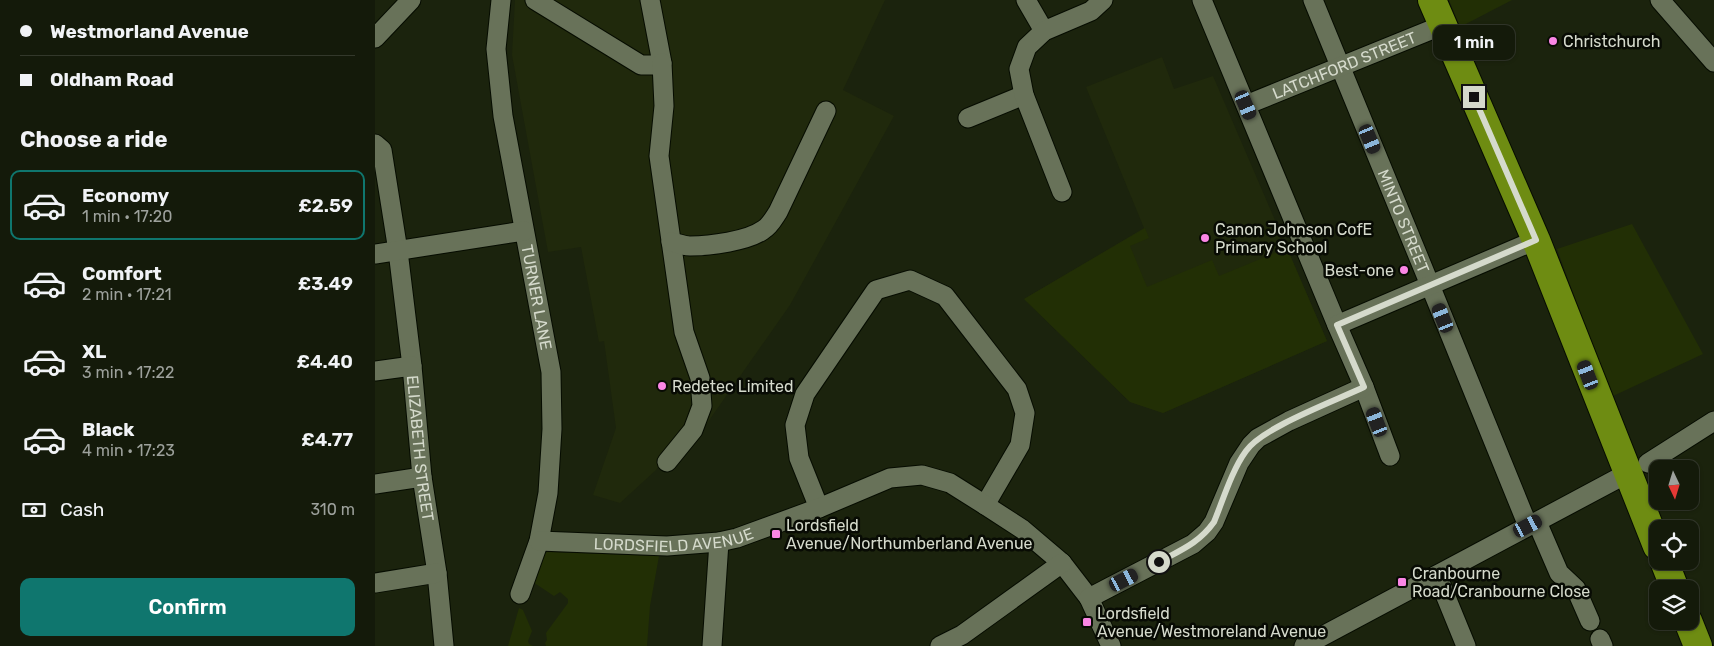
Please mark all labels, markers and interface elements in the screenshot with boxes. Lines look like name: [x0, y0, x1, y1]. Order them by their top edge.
text: Westmorland Avenue: [50, 20, 249, 43]
callout: 1 min: [1433, 24, 1515, 59]
street label: LATCHFORD STREET: [1270, 27, 1419, 103]
place label: Christchurch: [1563, 32, 1660, 51]
text: 1 min: [1454, 33, 1494, 52]
marker: Christchurch: [1547, 35, 1559, 47]
text: Oldham Road: [50, 68, 174, 91]
route end: [1463, 86, 1485, 108]
car: [1233, 88, 1258, 122]
car: [1357, 122, 1382, 156]
text: Choose a ride: [20, 126, 167, 153]
street label: MINTO STREET: [1374, 166, 1433, 276]
icon: car: [22, 183, 67, 228]
text: Economy: [82, 184, 169, 207]
text: £2.59: [298, 194, 353, 217]
text: 1 min · 17:20: [82, 207, 172, 226]
place label: Canon Johnson CofE Primary School: [1215, 220, 1372, 257]
marker: Canon Johnson CofE Primary School: [1199, 232, 1211, 244]
street label: TURNER LANE: [518, 243, 556, 351]
icon: car: [22, 261, 67, 306]
place label: Best-one: [1325, 261, 1394, 280]
text: Comfort: [82, 262, 162, 285]
marker: Best-one: [1398, 264, 1410, 276]
text: £3.49: [298, 272, 353, 295]
text: 2 min · 17:21: [82, 285, 172, 304]
car: [1430, 301, 1455, 335]
icon: car: [22, 339, 67, 384]
text: XL: [82, 340, 106, 363]
text: £4.40: [297, 350, 353, 373]
car: [1575, 358, 1600, 392]
text: 3 min · 17:22: [82, 363, 174, 382]
street label: ELIZABETH STREET: [403, 374, 438, 523]
place label: Redetec Limited: [672, 377, 793, 396]
marker: Redetec Limited: [656, 380, 668, 392]
car: [1364, 405, 1389, 439]
icon: car: [22, 417, 67, 462]
text: Black: [82, 418, 134, 441]
text: £4.77: [301, 428, 353, 451]
text: 4 min · 17:23: [82, 441, 175, 460]
north arrow: [1649, 460, 1699, 510]
map controls: [1649, 460, 1699, 630]
icon: cash: [20, 496, 48, 524]
text: Cash: [60, 498, 104, 521]
text: 310 m: [311, 500, 355, 519]
car: [1511, 513, 1544, 539]
place label: Lordsfield Avenue/Northumberland Avenue: [786, 516, 1033, 553]
button: locate: [1649, 520, 1699, 570]
street label: LORDSFIELD AVENUE: [593, 523, 756, 556]
marker: Lordsfield Avenue/Northumberland Avenue: [770, 528, 782, 540]
route start: [1148, 551, 1170, 573]
place label: Cranbourne Road/Cranbourne Close: [1412, 564, 1590, 601]
car: [1107, 567, 1140, 593]
marker: Cranbourne Road/Cranbourne Close: [1396, 576, 1408, 588]
button: Confirm: [20, 578, 355, 636]
button: layers: [1649, 580, 1699, 630]
place label: Lordsfield Avenue/Westmoreland Avenue: [1097, 604, 1326, 641]
marker: Lordsfield Avenue/Westmoreland Avenue: [1081, 616, 1093, 628]

